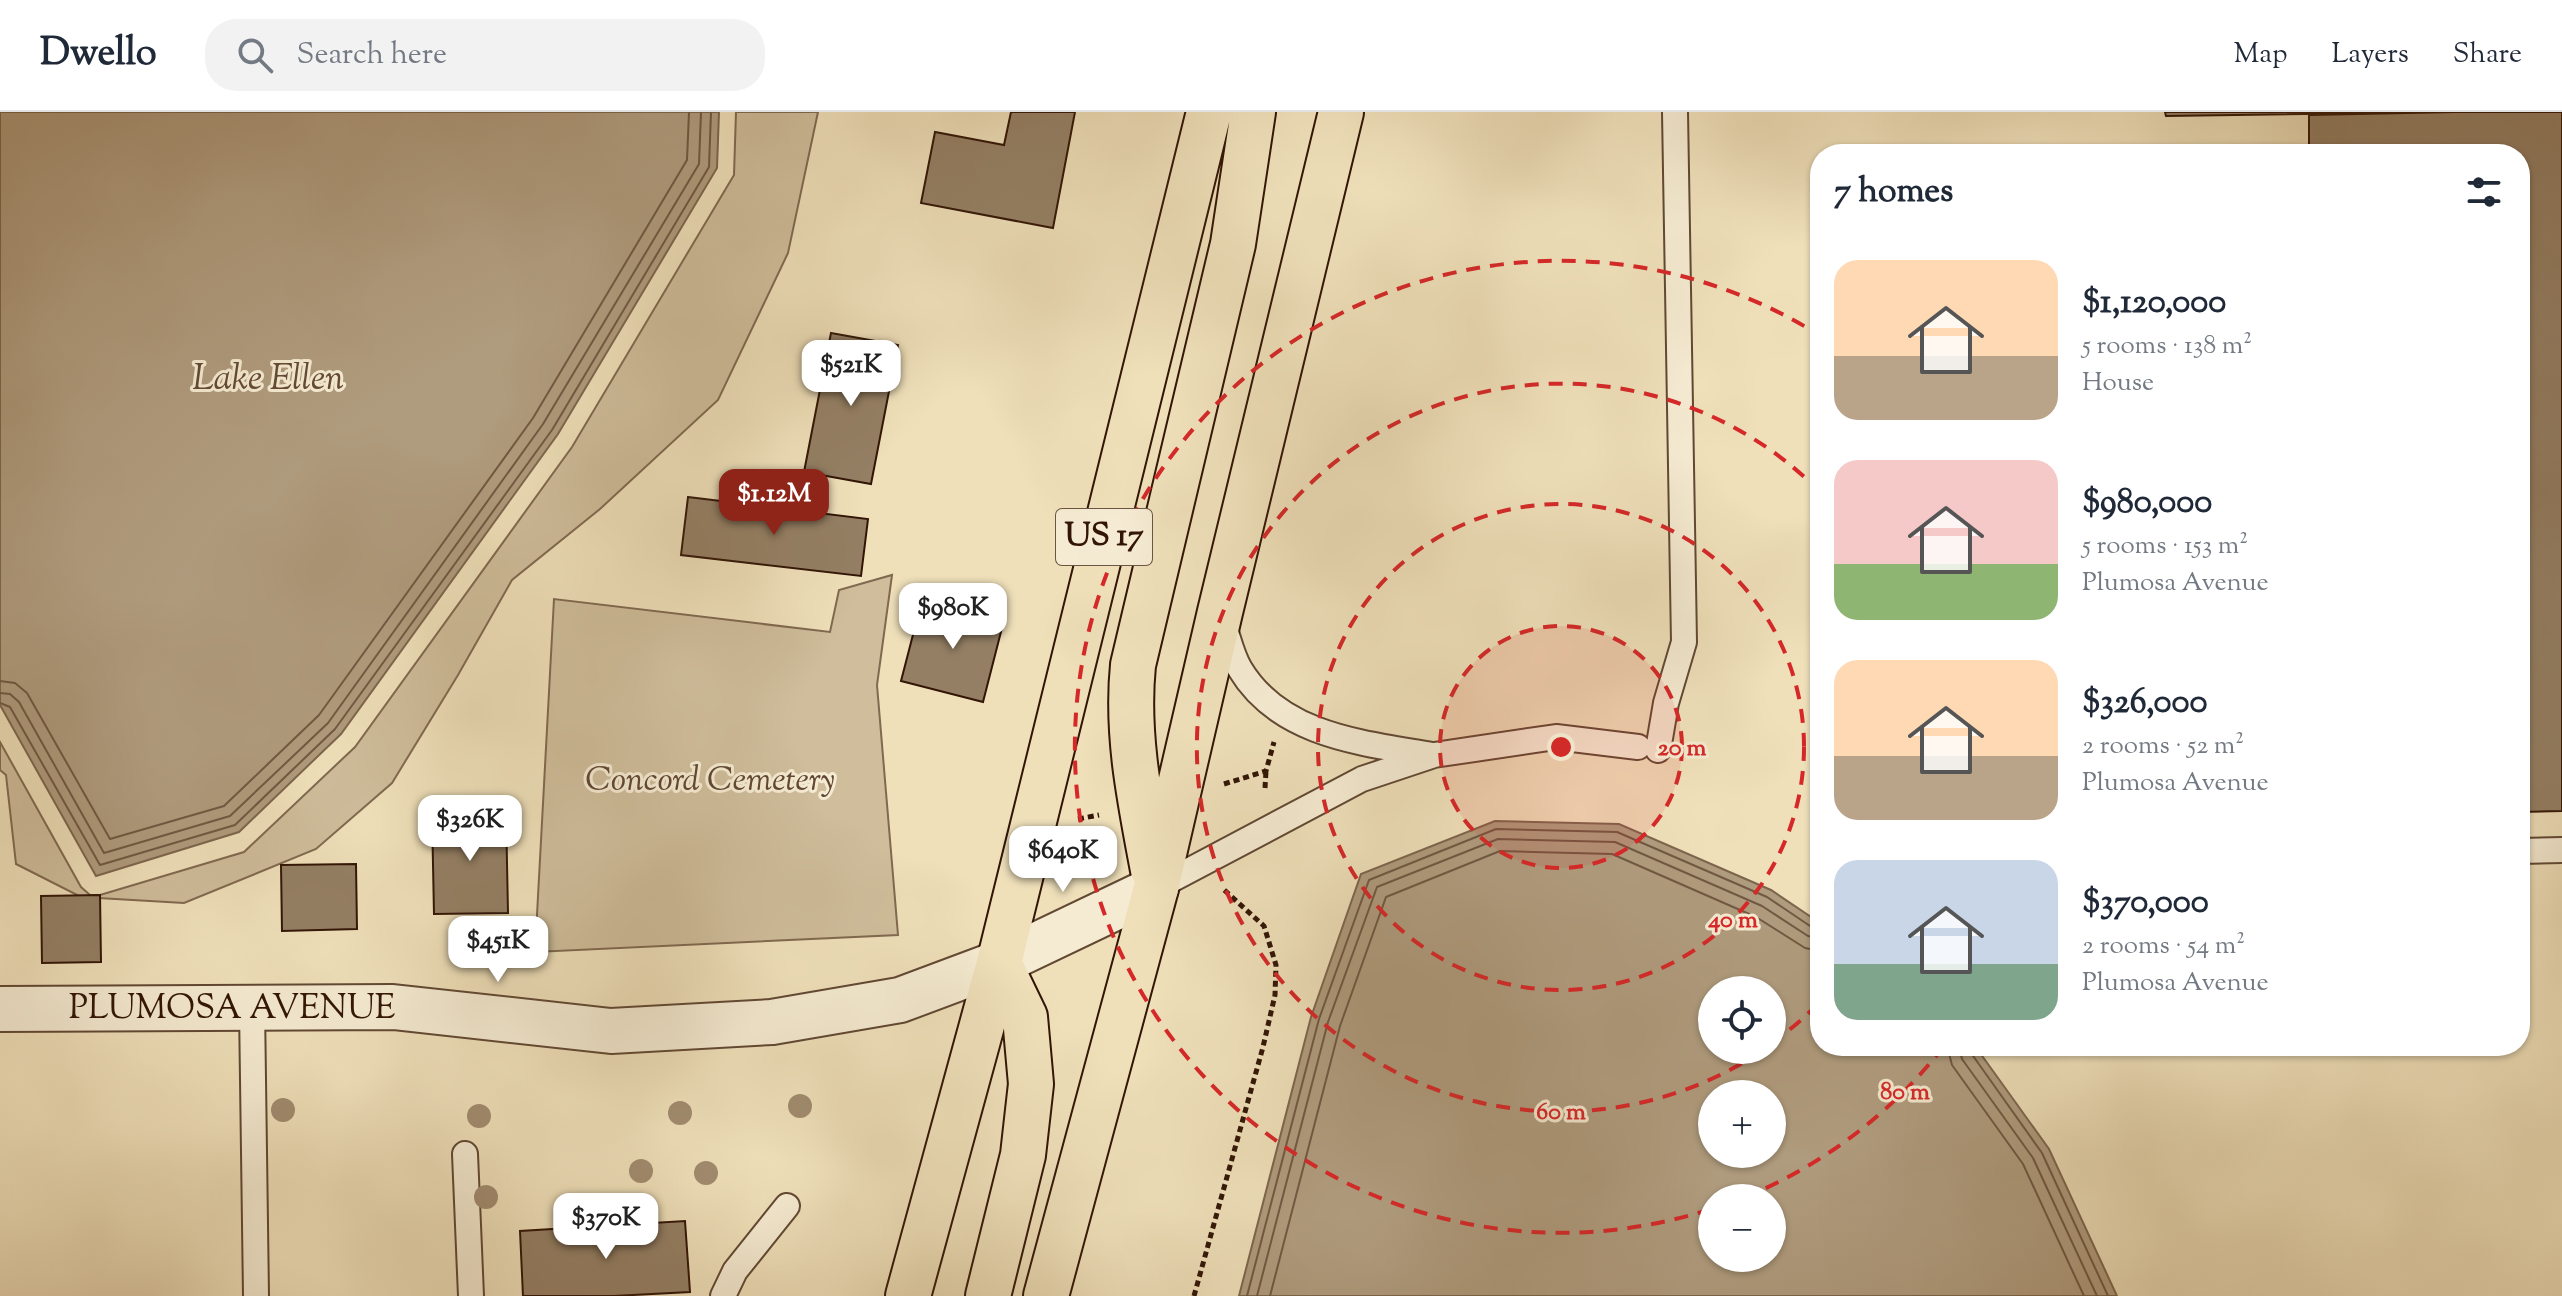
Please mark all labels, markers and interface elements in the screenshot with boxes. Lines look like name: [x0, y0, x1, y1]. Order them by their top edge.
search box: [205, 19, 765, 91]
text: Dwello: [40, 28, 157, 82]
icon: search: [233, 33, 277, 77]
text: Search here: [297, 34, 447, 77]
text: Map: [2234, 35, 2287, 75]
text: Layers: [2331, 35, 2409, 75]
text: Share: [2453, 35, 2522, 75]
text: 7 homes: [1834, 168, 1953, 217]
icon: filters: [2462, 170, 2506, 214]
text: $1,120,000: [2082, 279, 2226, 328]
icon: home: [1898, 292, 1994, 388]
text: 5 rooms · 138 m²: [2082, 328, 2252, 365]
pin: $521K: [795, 340, 907, 408]
text: $521K: [820, 347, 882, 384]
water label: Lake Ellen: [192, 354, 344, 406]
text: House: [2082, 365, 2154, 402]
pin: $1.12M: [709, 469, 839, 537]
text: $1.12M: [737, 476, 811, 513]
text: $980,000: [2082, 479, 2212, 528]
icon: home: [1898, 492, 1994, 588]
road number: US 17: [1056, 509, 1152, 565]
text: 5 rooms · 153 m²: [2082, 528, 2248, 565]
text: Plumosa Avenue: [2082, 565, 2269, 602]
pin: $980K: [897, 583, 1009, 651]
text: $980K: [917, 590, 989, 627]
text: $326,000: [2082, 679, 2208, 728]
icon: home: [1898, 692, 1994, 788]
text: 2 rooms · 52 m²: [2082, 728, 2244, 765]
text: 20 m: [1658, 732, 1707, 766]
centre of rings: [1547, 733, 1575, 761]
park label: Concord Cemetery: [585, 757, 835, 806]
text: Plumosa Avenue: [2082, 765, 2269, 802]
pin: $326K: [414, 795, 526, 863]
text: $326K: [436, 802, 504, 839]
pin: $640K: [1007, 826, 1119, 894]
text: $640K: [1027, 833, 1099, 870]
text: $370,000: [2082, 879, 2209, 928]
icon: home: [1898, 892, 1994, 988]
text: 40 m: [1707, 904, 1758, 938]
pin: $451K: [442, 916, 554, 984]
text: $451K: [466, 923, 530, 960]
text: 2 rooms · 54 m²: [2082, 928, 2245, 965]
text: Plumosa Avenue: [2082, 965, 2269, 1002]
map controls: [1698, 976, 1786, 1272]
button: locate: [1698, 976, 1786, 1064]
street label: PLUMOSA AVENUE: [69, 985, 395, 1034]
text: 80 m: [1880, 1076, 1930, 1110]
button: +: [1698, 1080, 1786, 1168]
text: 60 m: [1536, 1096, 1586, 1130]
button: −: [1698, 1184, 1786, 1272]
pin: $370K: [550, 1193, 662, 1261]
text: $370K: [571, 1200, 641, 1237]

